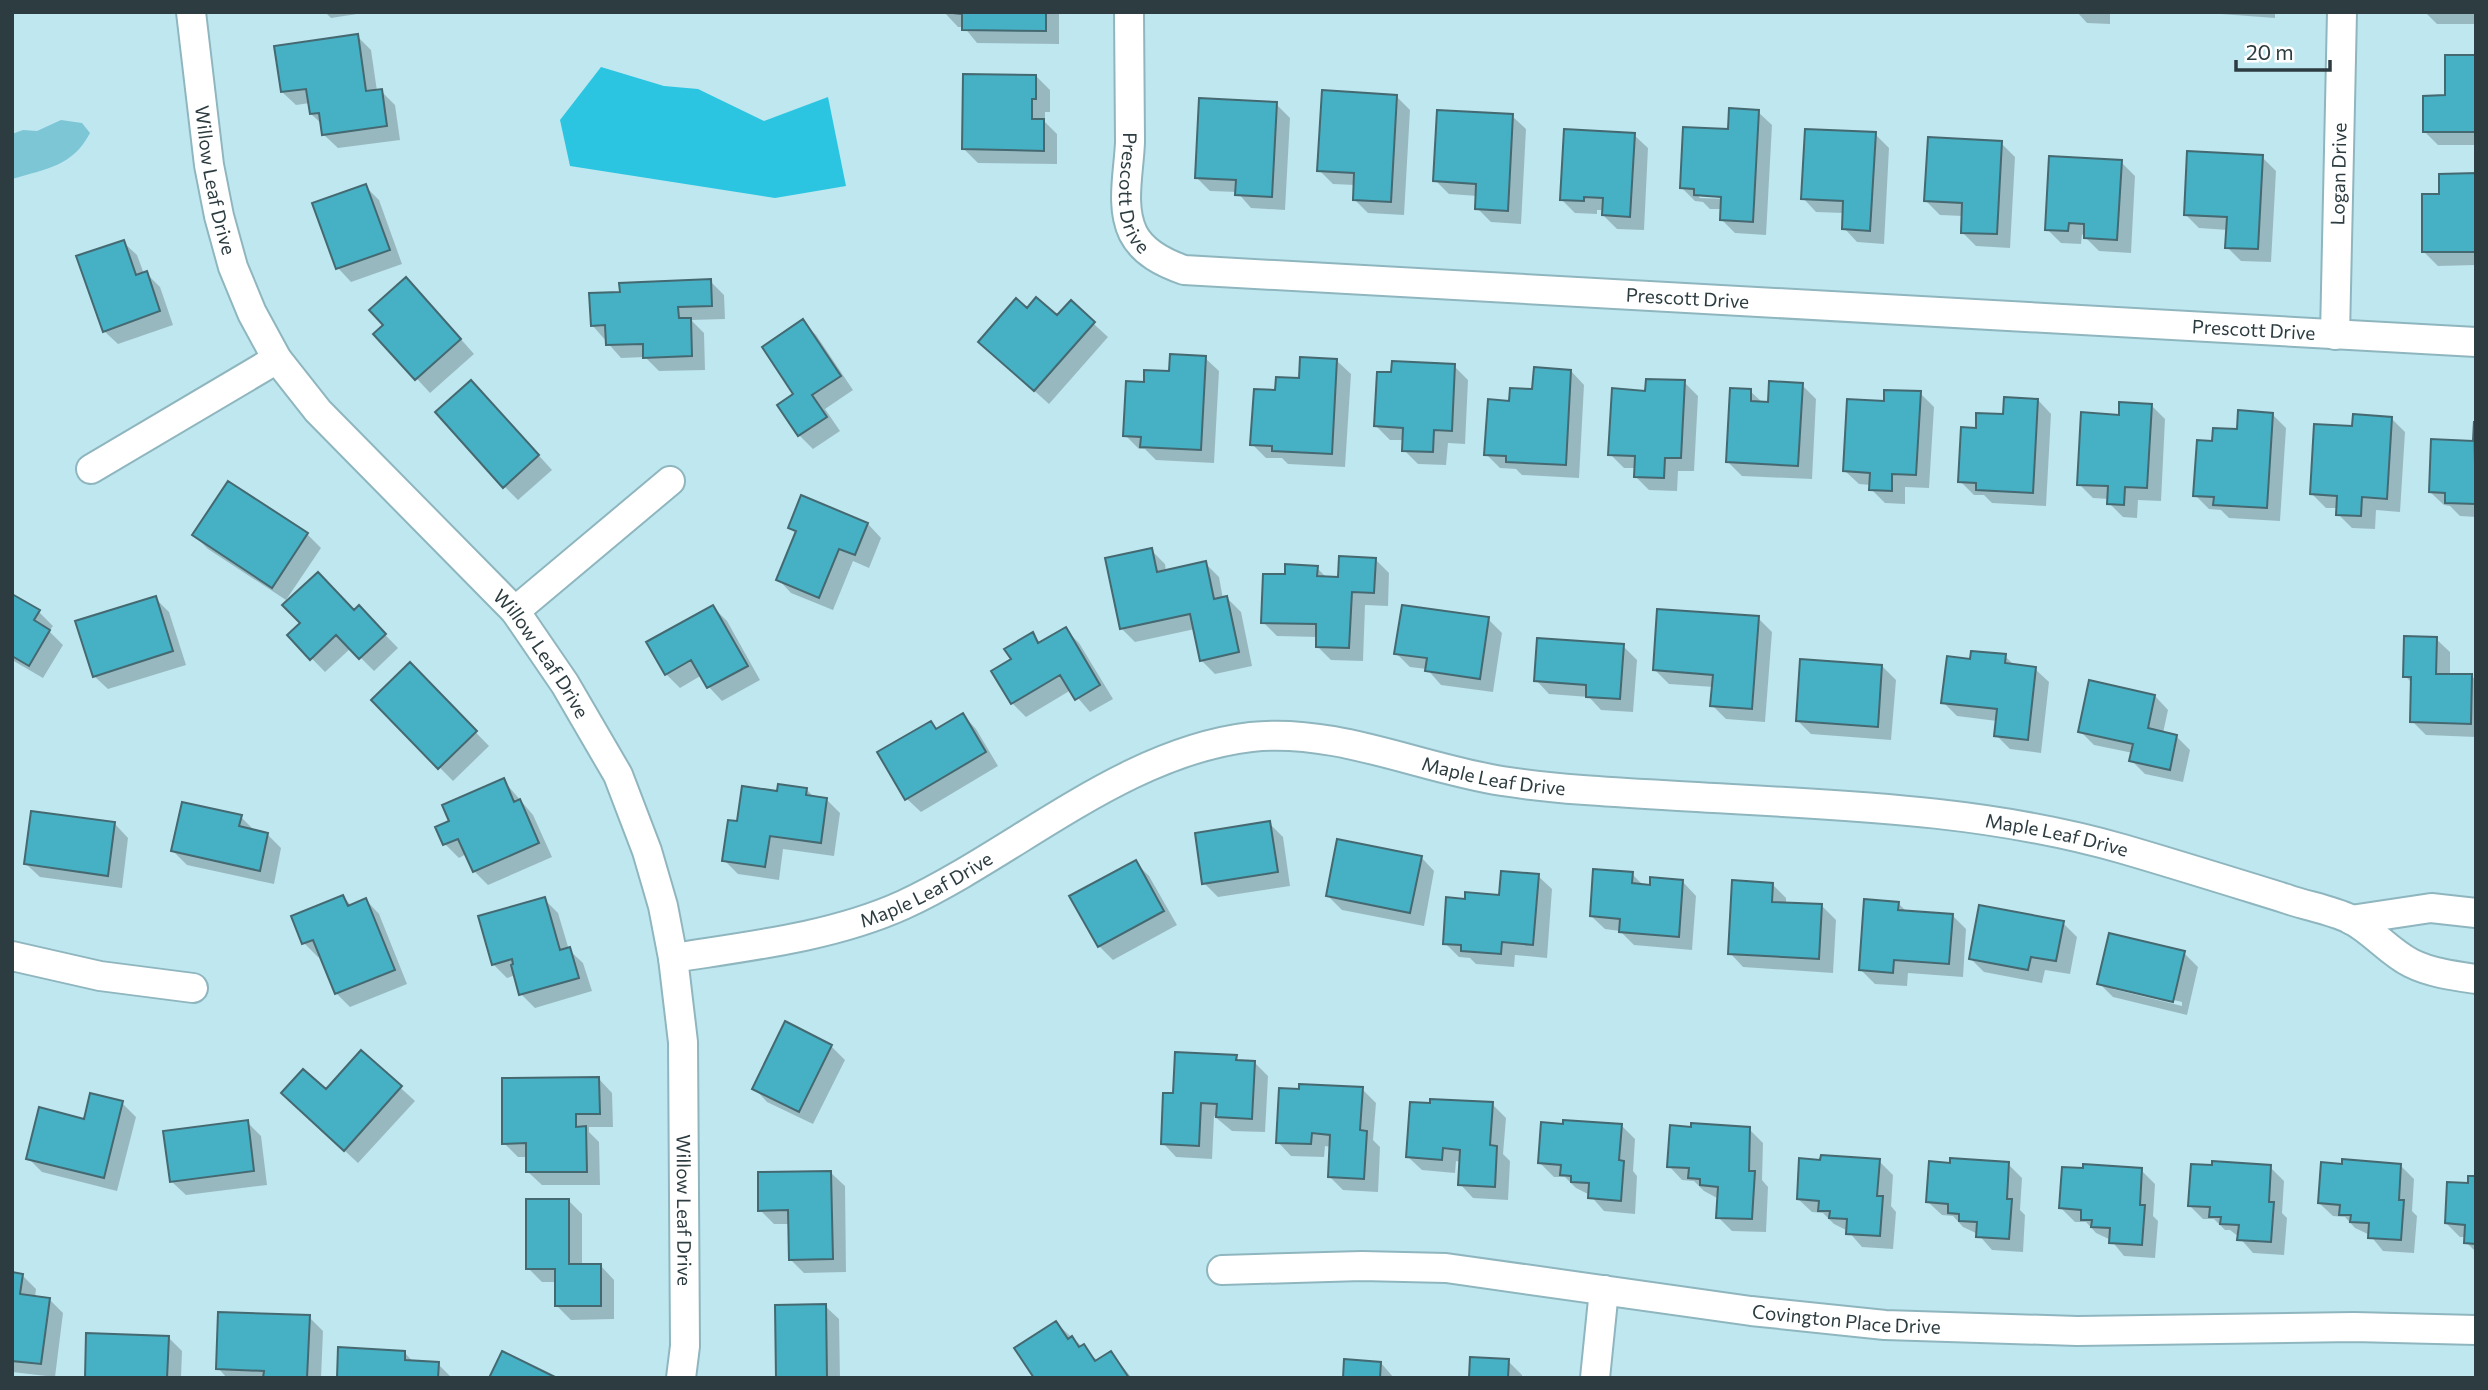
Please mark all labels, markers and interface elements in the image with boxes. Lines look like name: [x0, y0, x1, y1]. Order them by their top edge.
scale bar: [2236, 28, 2330, 72]
text: 20 m: [2246, 39, 2294, 64]
street label: Willow Leaf Drive: [191, 104, 241, 257]
street label: Logan Drive: [2325, 122, 2351, 226]
street label: Prescott Drive: [1115, 132, 1155, 258]
street label: Prescott Drive: [1625, 283, 1750, 312]
street label: Prescott Drive: [2191, 314, 2316, 344]
street label: Willow Leaf Drive: [489, 584, 594, 722]
street label: Maple Leaf Drive: [1419, 751, 1566, 799]
street label: Maple Leaf Drive: [1984, 808, 2131, 861]
street label: Maple Leaf Drive: [857, 846, 996, 932]
street label: Willow Leaf Drive: [673, 1134, 697, 1286]
street label: Covington Place Drive: [1751, 1299, 1941, 1338]

